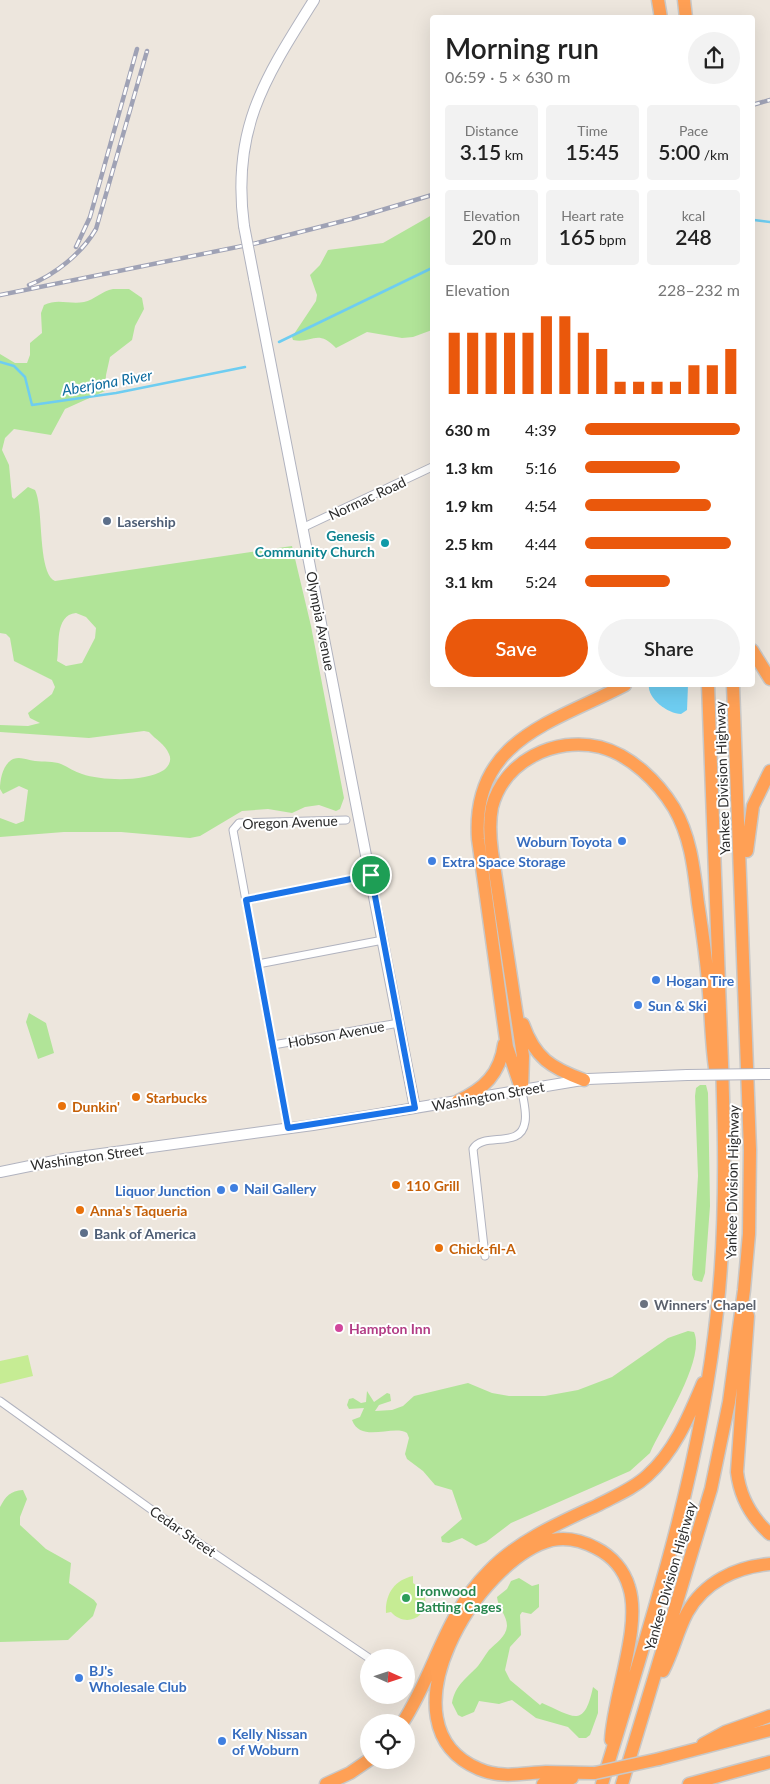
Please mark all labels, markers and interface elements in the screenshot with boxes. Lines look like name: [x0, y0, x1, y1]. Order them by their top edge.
text: Morning run: [445, 31, 599, 65]
button: share: [688, 32, 740, 84]
text: 06:59 · 5 × 630 m: [445, 67, 570, 86]
text: Distance: [465, 122, 518, 139]
text: Time: [577, 122, 608, 139]
text: Pace: [679, 122, 708, 139]
text: 3.15: [460, 139, 501, 164]
text: 15:45: [565, 139, 620, 164]
text: 5:00: [658, 139, 700, 164]
text: km: [501, 146, 523, 163]
text: /km: [700, 146, 729, 163]
text: Elevation: [463, 207, 520, 224]
text: Heart rate: [561, 207, 624, 224]
text: kcal: [682, 207, 705, 224]
text: 20: [472, 224, 496, 249]
text: 165: [559, 224, 595, 249]
text: 248: [675, 224, 712, 249]
text: m: [496, 231, 511, 248]
text: bpm: [595, 231, 626, 248]
text: Elevation: [445, 280, 510, 299]
text: 228–232 m: [658, 280, 740, 299]
water label: Aberjona River: [59, 365, 154, 399]
text: 630 m: [445, 420, 490, 439]
text: 4:39: [525, 420, 557, 439]
text: 1.3 km: [445, 458, 493, 477]
text: 5:16: [525, 458, 557, 477]
street label: Normac Road: [326, 473, 408, 523]
text: 1.9 km: [445, 496, 493, 515]
text: 4:54: [525, 496, 557, 515]
place label: Lasership: [117, 513, 176, 530]
marker: Lasership: [101, 515, 113, 527]
place label: Genesis Community Church: [255, 527, 375, 560]
text: 2.5 km: [445, 534, 493, 553]
text: 4:44: [525, 534, 557, 553]
marker: Genesis Community Church: [379, 537, 391, 549]
street label: Olympia Avenue: [303, 570, 339, 672]
text: 3.1 km: [445, 572, 493, 591]
text: 5:24: [525, 572, 557, 591]
button: Save: [445, 619, 588, 677]
button: Share: [598, 619, 740, 677]
street label: Yankee Division Highway: [711, 700, 733, 855]
street label: Oregon Avenue: [242, 812, 338, 832]
place label: Woburn Toyota: [516, 833, 612, 850]
marker: Woburn Toyota: [616, 835, 628, 847]
place label: Extra Space Storage: [442, 853, 566, 870]
pin: [350, 854, 392, 896]
marker: Extra Space Storage: [426, 855, 438, 867]
icon: arrive: [357, 861, 385, 889]
place label: Hogan Tire: [666, 972, 735, 989]
marker: Hogan Tire: [650, 974, 662, 986]
place label: Sun & Ski: [648, 997, 707, 1014]
marker: Sun & Ski: [632, 999, 644, 1011]
street label: Hobson Avenue: [286, 1017, 386, 1051]
street label: Washington Street: [430, 1078, 546, 1114]
place label: Starbucks: [146, 1089, 207, 1106]
marker: Starbucks: [130, 1091, 142, 1103]
place label: Dunkin': [72, 1098, 120, 1115]
marker: Dunkin': [56, 1100, 68, 1112]
street label: Yankee Division Highway: [722, 1104, 742, 1259]
street label: Washington Street: [29, 1141, 145, 1173]
place label: 110 Grill: [406, 1177, 460, 1194]
marker: 110 Grill: [390, 1179, 402, 1191]
place label: Nail Gallery: [244, 1180, 317, 1197]
place label: Liquor Junction: [115, 1182, 211, 1199]
marker: Nail Gallery: [228, 1182, 240, 1194]
marker: Liquor Junction: [215, 1184, 227, 1196]
place label: Anna's Taqueria: [89, 1202, 187, 1219]
marker: Anna's Taqueria: [74, 1204, 86, 1216]
place label: Bank of America: [94, 1225, 196, 1242]
marker: Bank of America: [78, 1227, 90, 1239]
place label: Chick-fil-A: [449, 1240, 516, 1257]
marker: Chick-fil-A: [433, 1242, 445, 1254]
place label: Winners' Chapel: [654, 1296, 756, 1313]
marker: Winners' Chapel: [638, 1298, 650, 1310]
place label: Hampton Inn: [349, 1320, 431, 1337]
marker: Hampton Inn: [333, 1322, 345, 1334]
street label: Yankee Division Highway: [641, 1499, 700, 1652]
street label: Cedar Street: [147, 1502, 219, 1560]
place label: Ironwood Batting Cages: [416, 1582, 502, 1615]
marker: Ironwood Batting Cages: [400, 1592, 412, 1604]
north arrow: [360, 1649, 415, 1704]
map controls: [360, 1649, 415, 1769]
place label: BJ's Wholesale Club: [89, 1662, 187, 1695]
marker: BJ's Wholesale Club: [73, 1672, 85, 1684]
button: locate: [360, 1714, 415, 1769]
place label: Kelly Nissan of Woburn: [232, 1725, 308, 1758]
marker: Kelly Nissan of Woburn: [216, 1735, 228, 1747]

